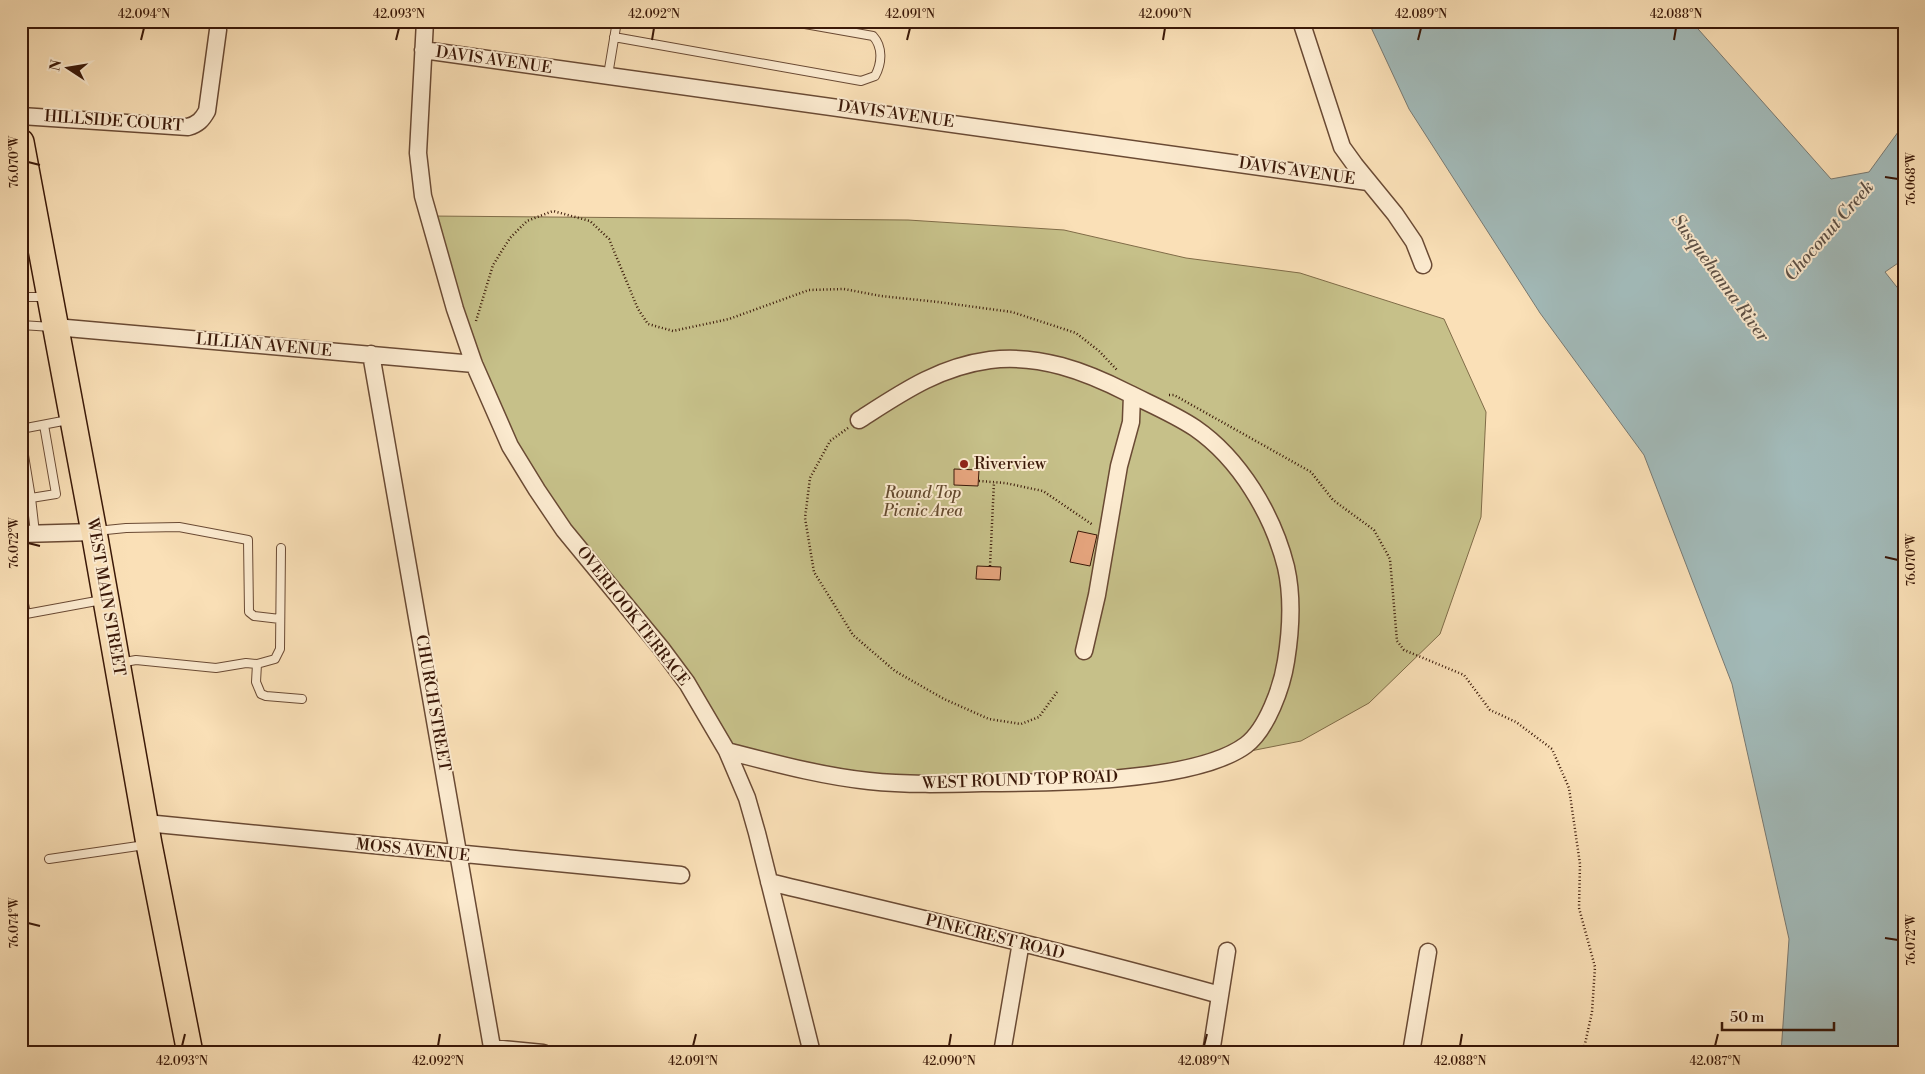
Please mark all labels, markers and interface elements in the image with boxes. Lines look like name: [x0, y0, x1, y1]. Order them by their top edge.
text: 42.094°N: [118, 7, 170, 22]
text: 42.093°N: [373, 7, 425, 22]
text: 42.092°N: [628, 7, 680, 22]
text: 42.091°N: [885, 7, 935, 22]
text: 42.090°N: [1138, 7, 1192, 22]
text: 42.089°N: [1395, 7, 1447, 22]
text: 42.088°N: [1650, 7, 1702, 22]
north arrow: [42, 42, 92, 92]
street label: DAVIS AVENUE: [435, 42, 553, 78]
text: N: [46, 58, 66, 73]
street label: DAVIS AVENUE: [837, 96, 955, 132]
street label: HILLSIDE COURT: [44, 106, 184, 136]
text: 76.070°W: [7, 135, 22, 188]
text: 76.068°W: [1904, 151, 1919, 206]
street label: DAVIS AVENUE: [1238, 153, 1356, 189]
water label: Choconut Creek: [1779, 176, 1879, 286]
water label: Susquehanna River: [1666, 209, 1774, 347]
street label: LILLIAN AVENUE: [195, 329, 333, 361]
place label: Riverview: [974, 454, 1047, 474]
marker: Riverview: [958, 458, 970, 470]
park label: Round Top Picnic Area: [882, 483, 963, 521]
street label: WEST MAIN STREET: [82, 515, 130, 678]
text: 76.072°W: [7, 516, 22, 569]
text: 76.070°W: [1904, 533, 1919, 586]
street label: OVERLOOK TERRACE: [572, 542, 694, 690]
street label: CHURCH STREET: [411, 633, 455, 773]
street label: WEST ROUND TOP ROAD: [921, 767, 1118, 793]
street label: MOSS AVENUE: [355, 834, 471, 866]
text: 76.074°W: [7, 896, 22, 949]
street label: PINECREST ROAD: [923, 910, 1067, 964]
text: 76.072°W: [1904, 913, 1919, 966]
scale bar: [1722, 999, 1835, 1031]
text: 50 m: [1730, 1008, 1764, 1027]
text: 42.093°N: [156, 1054, 208, 1069]
text: 42.092°N: [412, 1054, 464, 1069]
text: 42.091°N: [668, 1054, 718, 1069]
text: 42.090°N: [922, 1054, 976, 1069]
text: 42.089°N: [1178, 1054, 1230, 1069]
text: 42.088°N: [1434, 1054, 1486, 1069]
text: 42.087°N: [1689, 1054, 1741, 1069]

